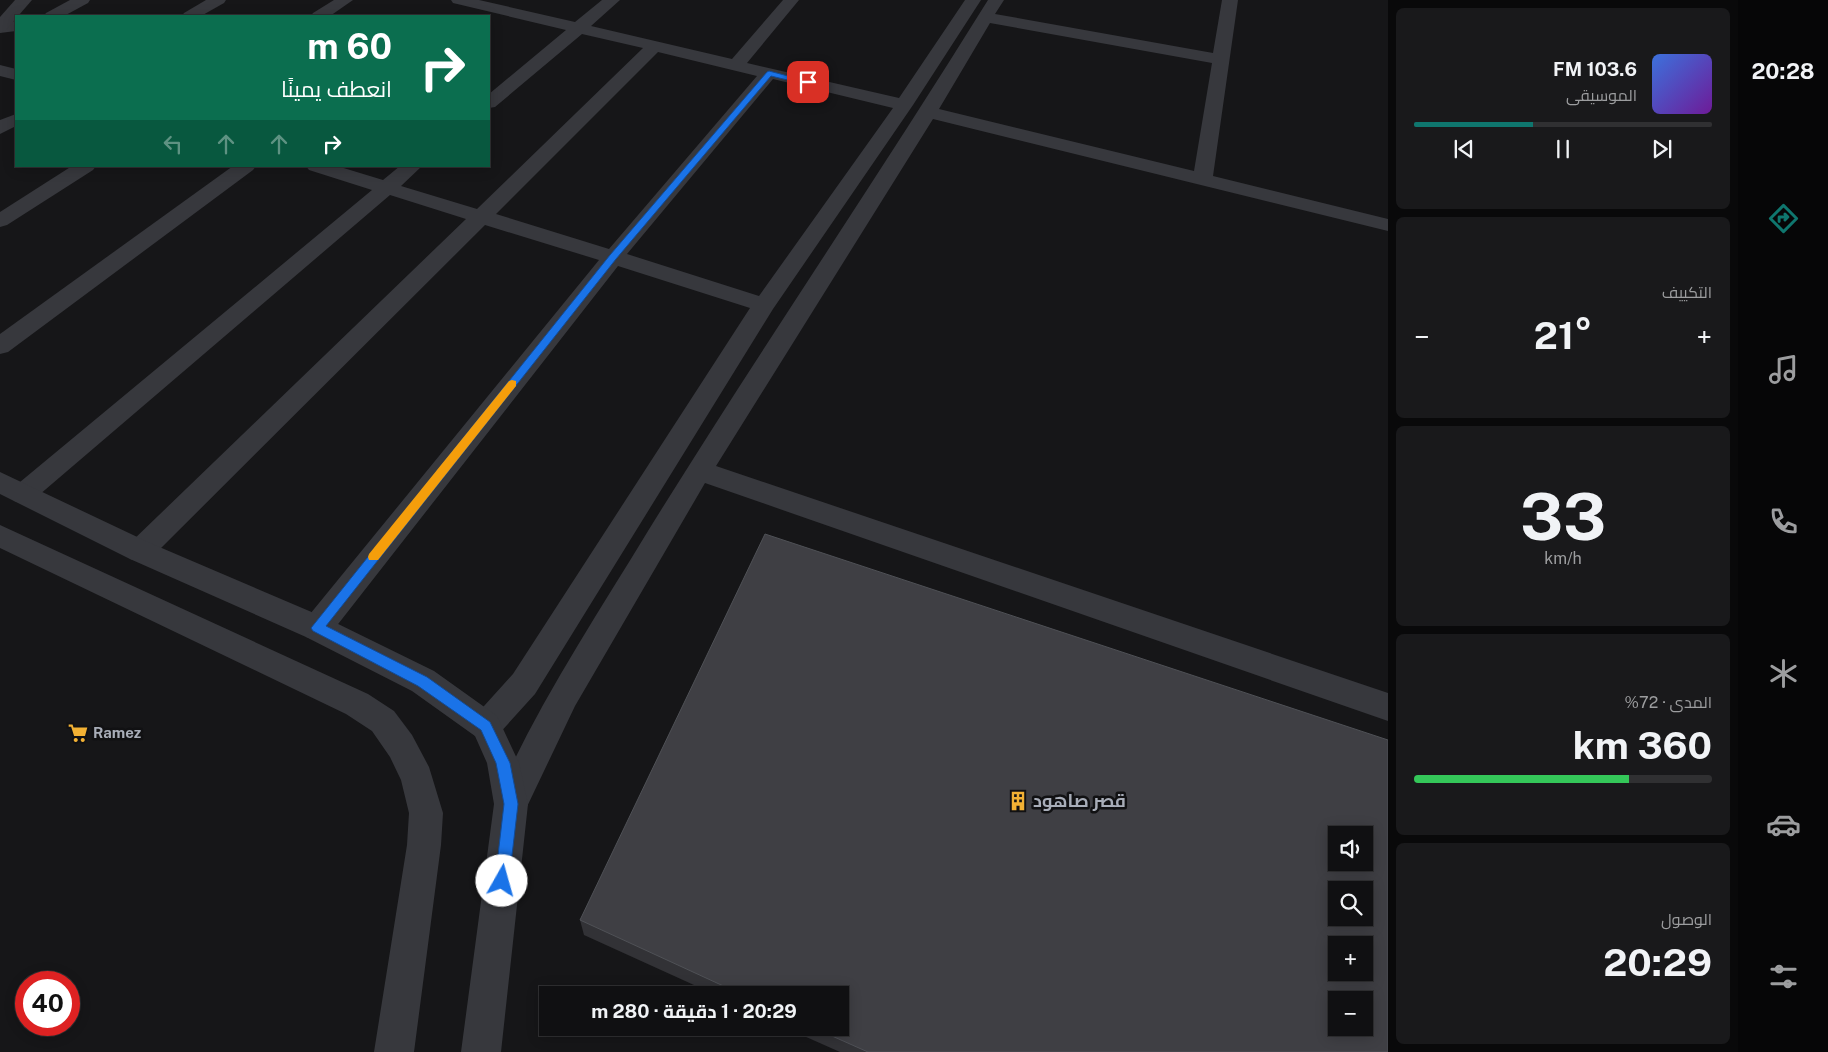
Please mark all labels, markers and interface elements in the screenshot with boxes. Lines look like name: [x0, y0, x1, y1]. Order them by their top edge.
text: 60 m: [307, 26, 392, 67]
icon: right: [410, 35, 475, 100]
text: 103.6 FM: [1553, 58, 1637, 80]
text: 20:28: [1751, 58, 1815, 84]
pin: [787, 61, 829, 103]
icon: arrive: [794, 68, 822, 96]
text: انعطف يمينًا: [281, 76, 392, 102]
text: الموسيقى: [1566, 86, 1637, 105]
icon: left: [159, 130, 187, 158]
icon: ahead: [212, 130, 240, 158]
icon: ahead: [265, 130, 293, 158]
icon: right: [318, 130, 346, 158]
icon: previous: [1450, 135, 1478, 163]
icon: pause: [1549, 135, 1577, 163]
icon: next: [1648, 135, 1676, 163]
icon: directions: [1766, 201, 1801, 236]
text: التكييف: [1662, 283, 1712, 302]
text: 21°: [1534, 313, 1592, 358]
text: −: [1414, 320, 1430, 353]
text: +: [1696, 320, 1712, 353]
icon: music: [1766, 352, 1801, 387]
text: 33: [1520, 478, 1606, 555]
icon: phone: [1766, 504, 1801, 539]
text: km/h: [1544, 549, 1582, 568]
icon: climate: [1766, 656, 1801, 691]
text: المدى · 72%: [1625, 693, 1712, 712]
supermarket icon: Ramez: [67, 722, 89, 744]
text: 360 km: [1573, 723, 1712, 768]
place label: Ramez: [93, 724, 141, 741]
building icon: قصر صاهود: [1007, 790, 1029, 812]
place label: قصر صاهود: [1033, 790, 1126, 812]
icon: car: [1766, 807, 1801, 842]
map controls: [1328, 826, 1373, 1036]
button: sound: [1328, 826, 1373, 871]
position arrow: [475, 854, 527, 906]
button: search: [1328, 881, 1373, 926]
text: الوصول: [1661, 910, 1712, 929]
button: +: [1328, 936, 1373, 981]
text: 20:29: [1603, 940, 1712, 985]
icon: filters: [1766, 959, 1801, 994]
speed limit sign: 40: [15, 971, 80, 1036]
button: −: [1328, 991, 1373, 1036]
text: 20:29 · 1 دقيقة · 280 m: [591, 1000, 797, 1022]

